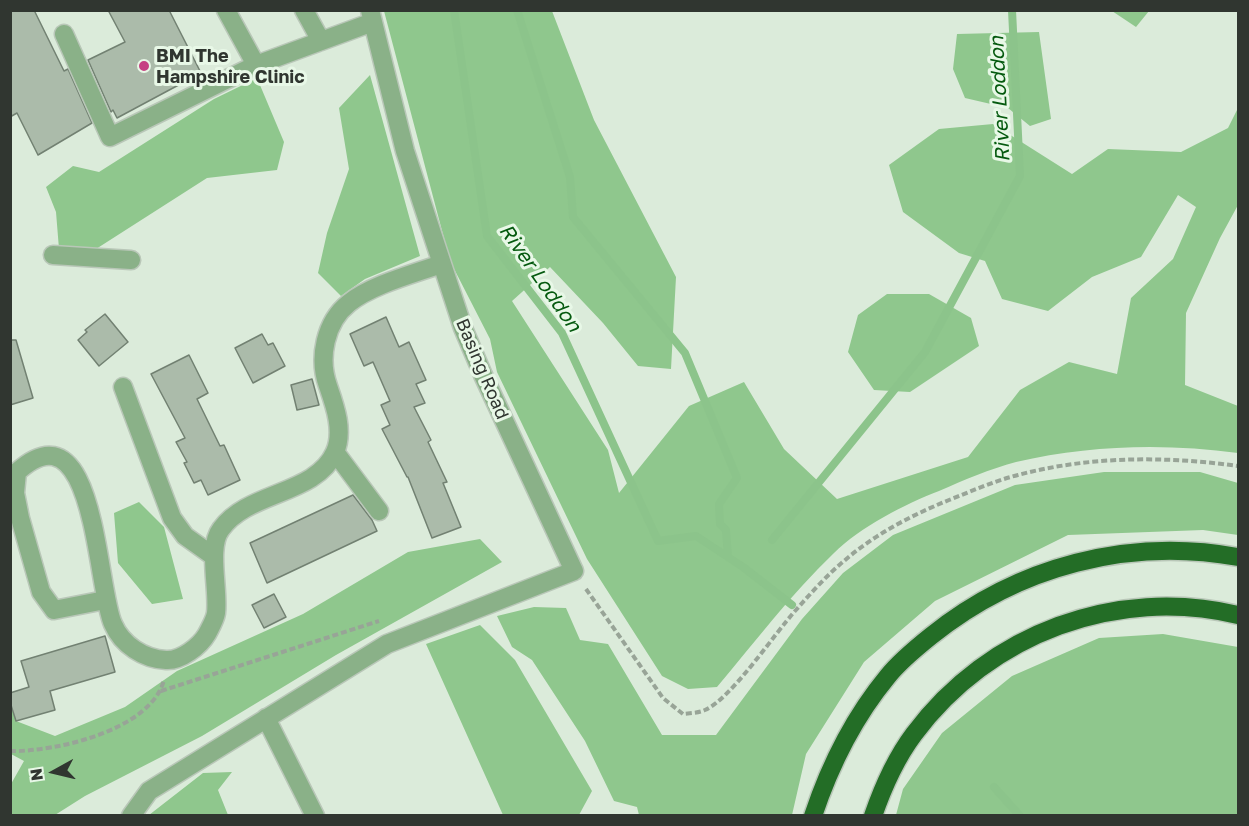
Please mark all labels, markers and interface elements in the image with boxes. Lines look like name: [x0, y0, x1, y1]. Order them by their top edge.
water label: River Loddon: [985, 35, 1015, 163]
place label: BMI The Hampshire Clinic: [156, 45, 305, 88]
marker: BMI The Hampshire Clinic: [137, 59, 151, 73]
water label: River Loddon: [494, 219, 586, 337]
street label: Basing Road: [451, 315, 513, 423]
north arrow: [24, 742, 84, 802]
text: N: [25, 767, 47, 782]

